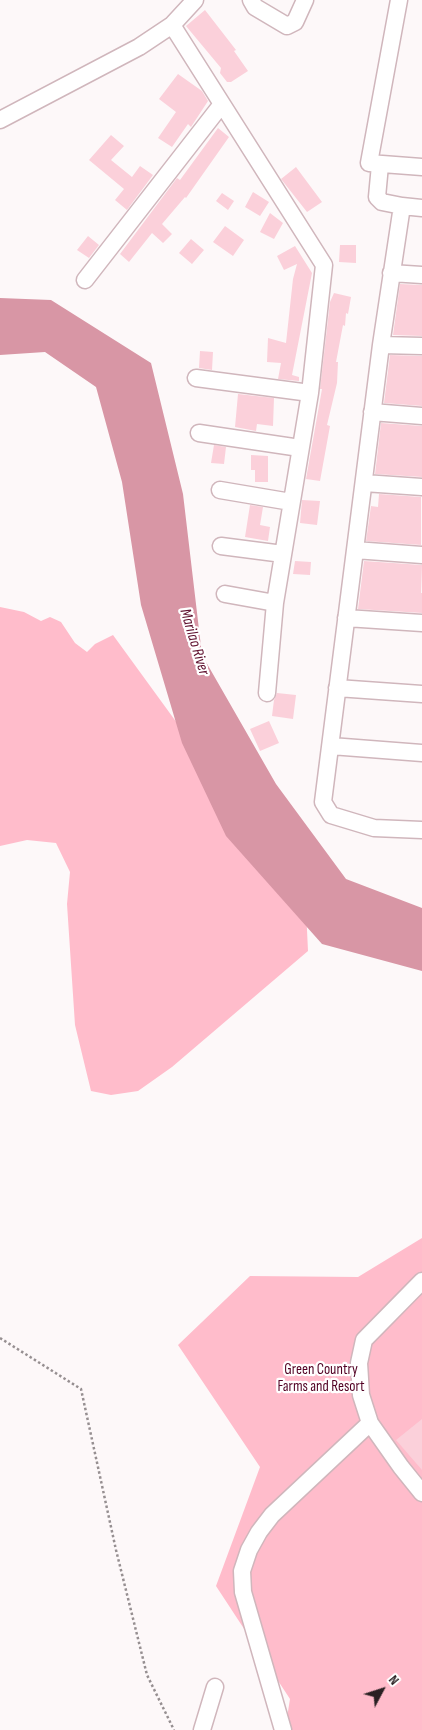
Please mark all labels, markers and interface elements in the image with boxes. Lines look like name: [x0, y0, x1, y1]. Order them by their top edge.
water label: Marilao River: [175, 606, 213, 678]
park label: Green Country Farms and Resort: [277, 1361, 365, 1396]
north arrow: [357, 1665, 407, 1715]
text: N: [385, 1672, 403, 1688]

